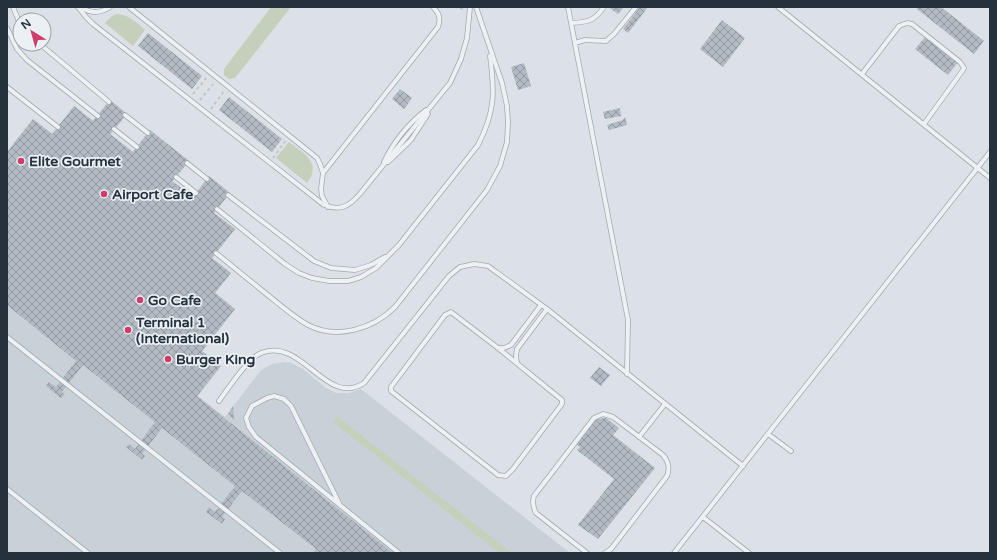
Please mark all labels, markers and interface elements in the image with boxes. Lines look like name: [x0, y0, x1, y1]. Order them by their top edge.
north arrow: [12, 12, 52, 52]
text: N: [19, 17, 34, 32]
place label: Elite Gourmet: [29, 153, 121, 170]
marker: Elite Gourmet: [16, 156, 26, 166]
place label: Airport Cafe: [112, 186, 193, 203]
marker: Airport Cafe: [99, 189, 109, 199]
place label: Go Cafe: [148, 292, 201, 309]
marker: Go Cafe: [135, 295, 145, 305]
place label: Terminal 1 (International): [135, 314, 229, 347]
marker: Terminal 1 (International): [123, 325, 133, 335]
place label: Burger King: [176, 351, 255, 368]
marker: Burger King: [163, 354, 173, 364]

